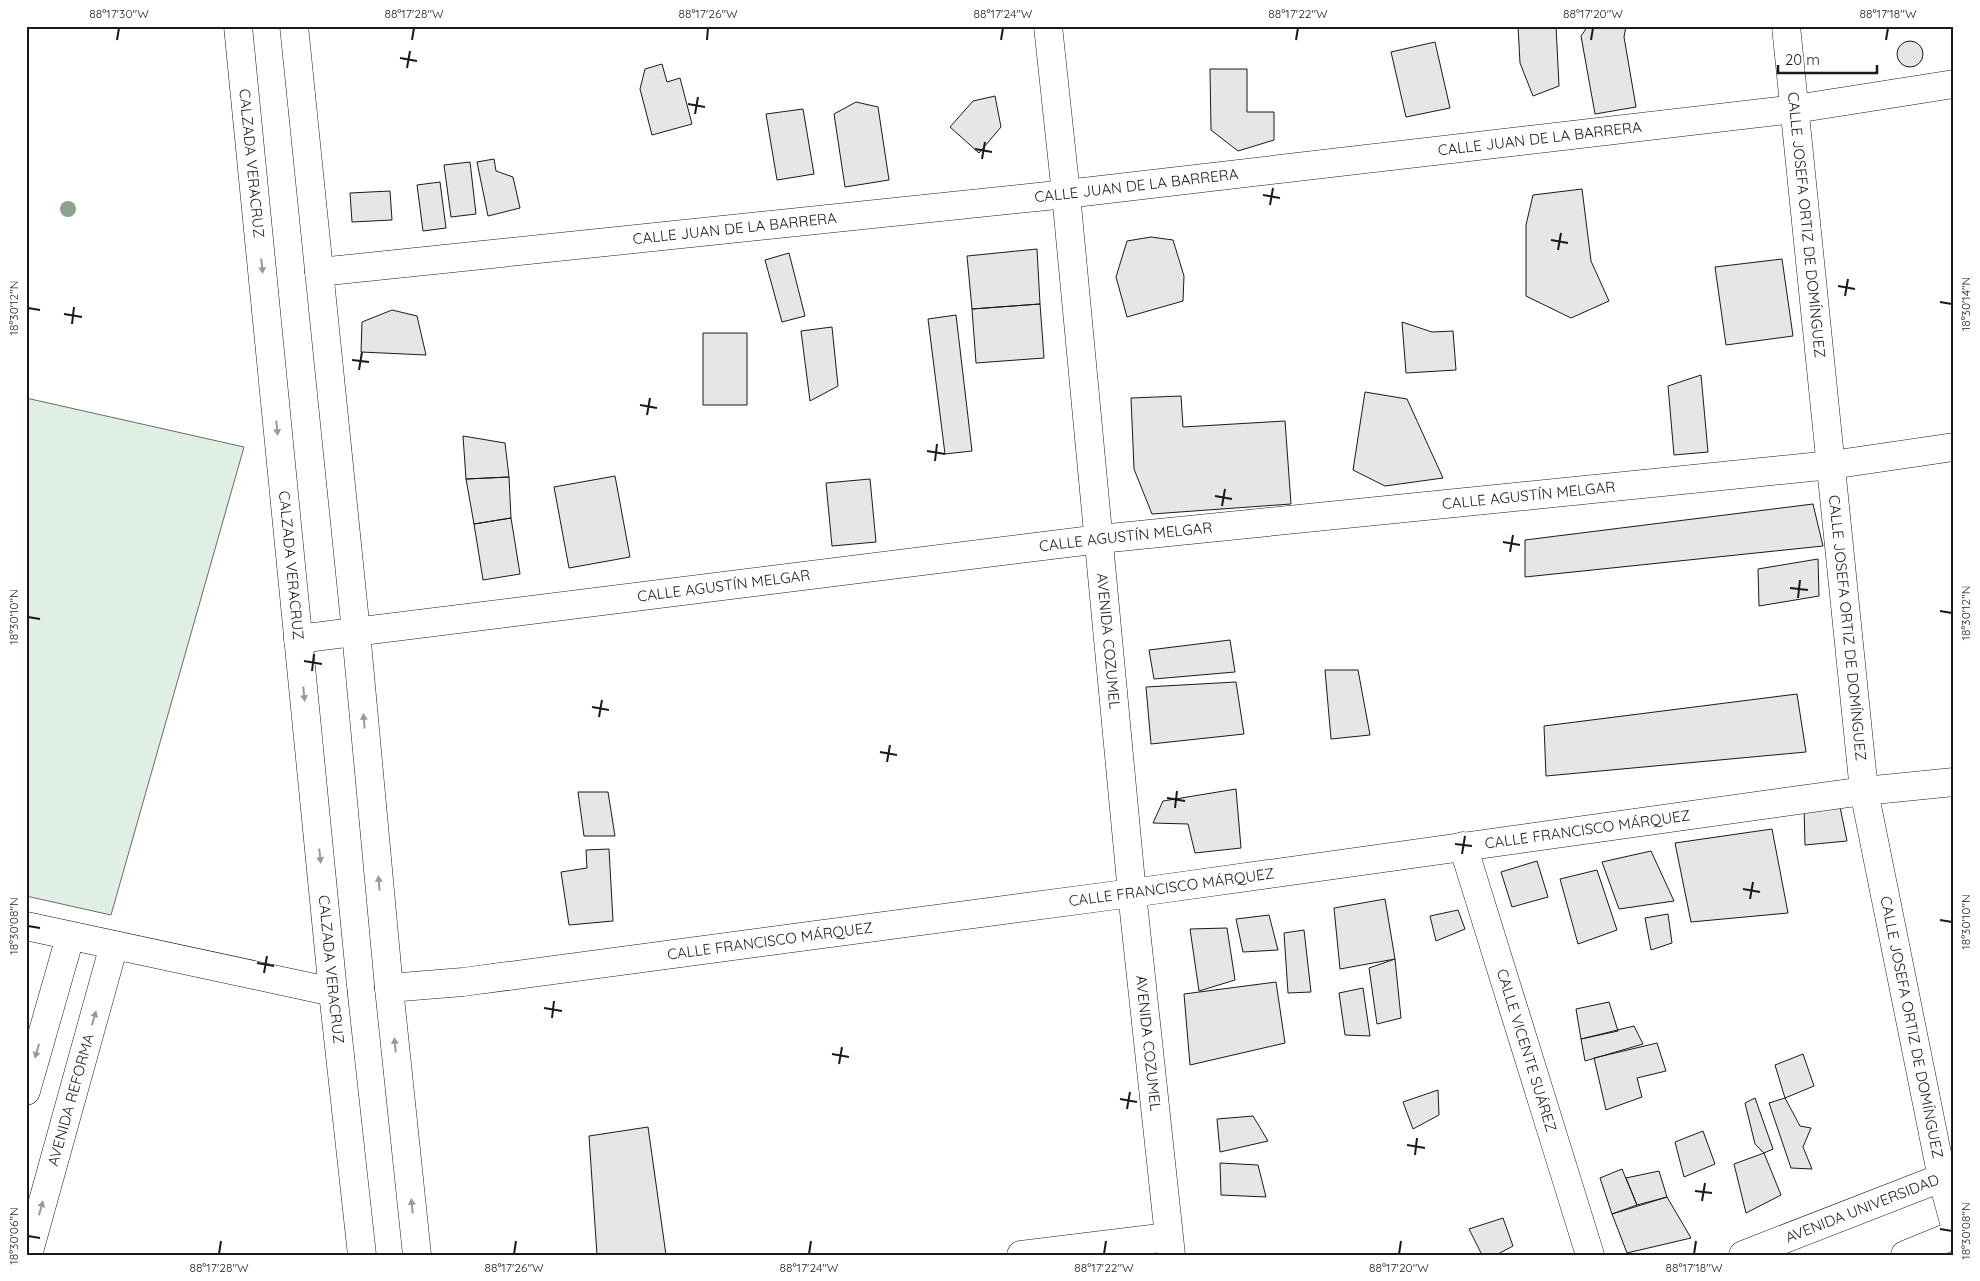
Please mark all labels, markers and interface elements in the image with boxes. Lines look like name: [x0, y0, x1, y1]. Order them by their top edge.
text: 88°17'30"W: [89, 6, 149, 21]
text: 88°17'28"W: [384, 6, 444, 21]
text: 88°17'26"W: [678, 6, 738, 21]
text: 88°17'24"W: [974, 6, 1033, 21]
text: 88°17'22"W: [1268, 6, 1328, 21]
text: 88°17'20"W: [1563, 6, 1623, 21]
text: 88°17'18"W: [1860, 6, 1917, 21]
scale bar: [1778, 42, 1876, 74]
text: 20 m: [1785, 50, 1820, 69]
street label: CALZADA VERACRUZ: [235, 88, 269, 239]
street label: CALLE JOSEFA ORTIZ DE DOMÍNGUEZ: [1784, 91, 1830, 359]
street label: CALLE JUAN DE LA BARRERA: [1437, 117, 1643, 160]
street label: CALLE JUAN DE LA BARRERA: [1033, 164, 1240, 206]
street label: CALLE JUAN DE LA BARRERA: [632, 208, 838, 248]
one-way arrow: [258, 259, 266, 275]
text: 18°30'14"N: [1958, 277, 1973, 331]
text: 18°30'12"N: [6, 280, 21, 336]
one-way arrow: [274, 420, 282, 436]
street label: CALLE AGUSTÍN MELGAR: [1441, 477, 1616, 513]
street label: CALZADA VERACRUZ: [275, 490, 308, 641]
street label: CALLE JOSEFA ORTIZ DE DOMÍNGUEZ: [1825, 494, 1871, 762]
street label: CALLE AGUSTÍN MELGAR: [1038, 518, 1213, 556]
street label: CALLE AGUSTÍN MELGAR: [636, 565, 811, 606]
street label: AVENIDA COZUMEL: [1093, 572, 1125, 710]
text: 18°30'12"N: [1958, 585, 1973, 641]
text: 18°30'10"N: [6, 589, 21, 645]
one-way arrow: [300, 687, 308, 703]
one-way arrow: [360, 713, 368, 729]
street label: CALLE FRANCISCO MÁRQUEZ: [1483, 805, 1691, 853]
one-way arrow: [316, 848, 324, 864]
street label: CALLE FRANCISCO MÁRQUEZ: [1067, 863, 1275, 910]
one-way arrow: [375, 875, 383, 891]
street label: CALZADA VERACRUZ: [314, 894, 349, 1045]
street label: CALLE JOSEFA ORTIZ DE DOMÍNGUEZ: [1876, 894, 1948, 1160]
text: 18°30'10"N: [1958, 894, 1973, 950]
text: 18°30'08"N: [6, 897, 21, 955]
street label: CALLE FRANCISCO MÁRQUEZ: [666, 918, 874, 964]
street label: CALLE VICENTE SUÁREZ: [1493, 966, 1561, 1134]
street label: AVENIDA COZUMEL: [1132, 974, 1165, 1112]
one-way arrow: [91, 1010, 99, 1025]
street label: AVENIDA REFORMA: [43, 1031, 98, 1168]
one-way arrow: [391, 1036, 399, 1052]
one-way arrow: [33, 1044, 41, 1059]
street label: AVENIDA UNIVERSIDAD: [1782, 1170, 1942, 1247]
one-way arrow: [408, 1198, 416, 1214]
one-way arrow: [38, 1200, 46, 1215]
text: 18°30'08"N: [1958, 1202, 1973, 1260]
text: 18°30'06"N: [6, 1207, 21, 1265]
text: 88°17'28"W: [189, 1260, 249, 1275]
text: 88°17'26"W: [484, 1260, 544, 1275]
text: 88°17'24"W: [780, 1260, 839, 1275]
text: 88°17'22"W: [1074, 1260, 1134, 1275]
text: 88°17'20"W: [1369, 1260, 1429, 1275]
text: 88°17'18"W: [1666, 1260, 1723, 1275]

